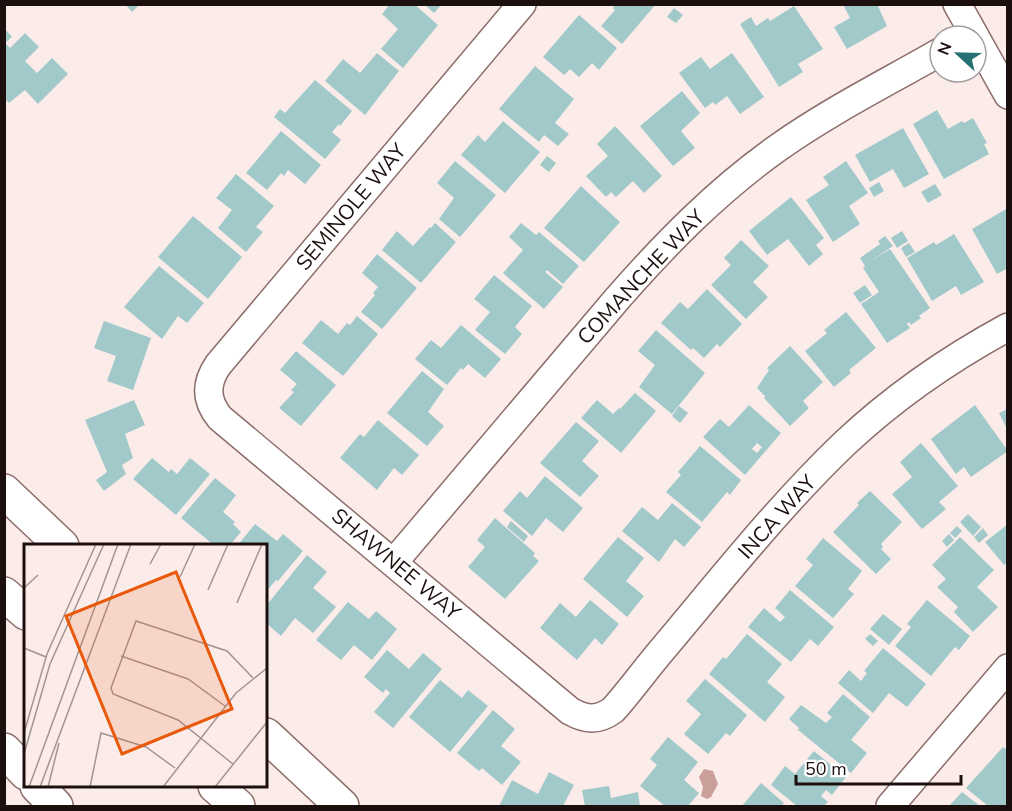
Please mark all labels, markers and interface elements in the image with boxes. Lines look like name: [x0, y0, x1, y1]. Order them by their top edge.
north arrow: [928, 24, 988, 84]
text: N: [933, 39, 957, 58]
street label: SEMINOLE WAY: [290, 137, 413, 276]
street label: COMANCHE WAY: [571, 203, 711, 350]
street label: INCA WAY: [732, 469, 822, 565]
street label: SHAWNEE WAY: [326, 502, 467, 626]
inset map: [24, 544, 267, 787]
scale bar: [796, 748, 961, 786]
text: 50 m: [805, 757, 847, 781]

